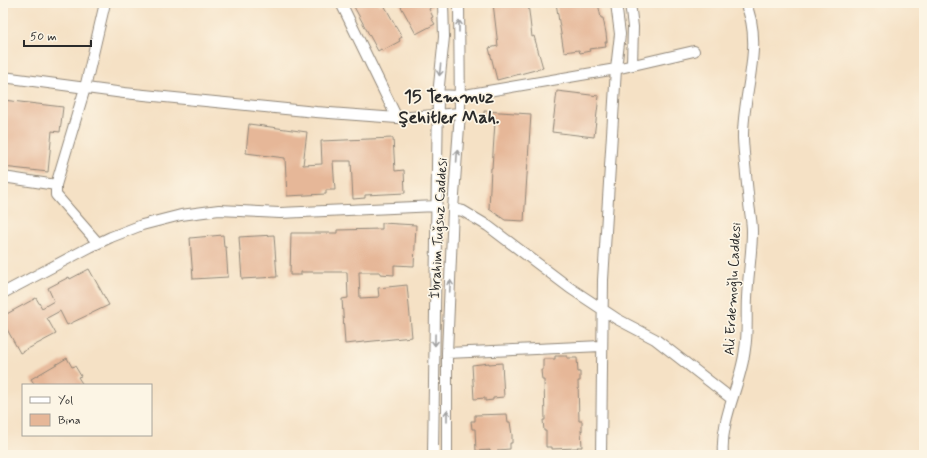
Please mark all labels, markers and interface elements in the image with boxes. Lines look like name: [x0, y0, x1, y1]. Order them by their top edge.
one-way arrow: [455, 20, 463, 33]
scale bar: [24, 22, 91, 48]
text: 50 m: [30, 29, 57, 45]
one-way arrow: [437, 63, 444, 76]
district label: 15 Temmuz Şehitler Mah.: [398, 85, 500, 130]
one-way arrow: [453, 150, 460, 163]
street label: İbrahim Tuğsuz Caddesi: [426, 157, 452, 299]
street label: Ali Erdemoğlu Caddesi: [721, 222, 745, 356]
one-way arrow: [446, 280, 453, 293]
one-way arrow: [431, 333, 439, 346]
legend: [22, 384, 152, 436]
text: Yol: [58, 393, 73, 409]
one-way arrow: [443, 410, 451, 423]
text: Bina: [58, 413, 81, 429]

